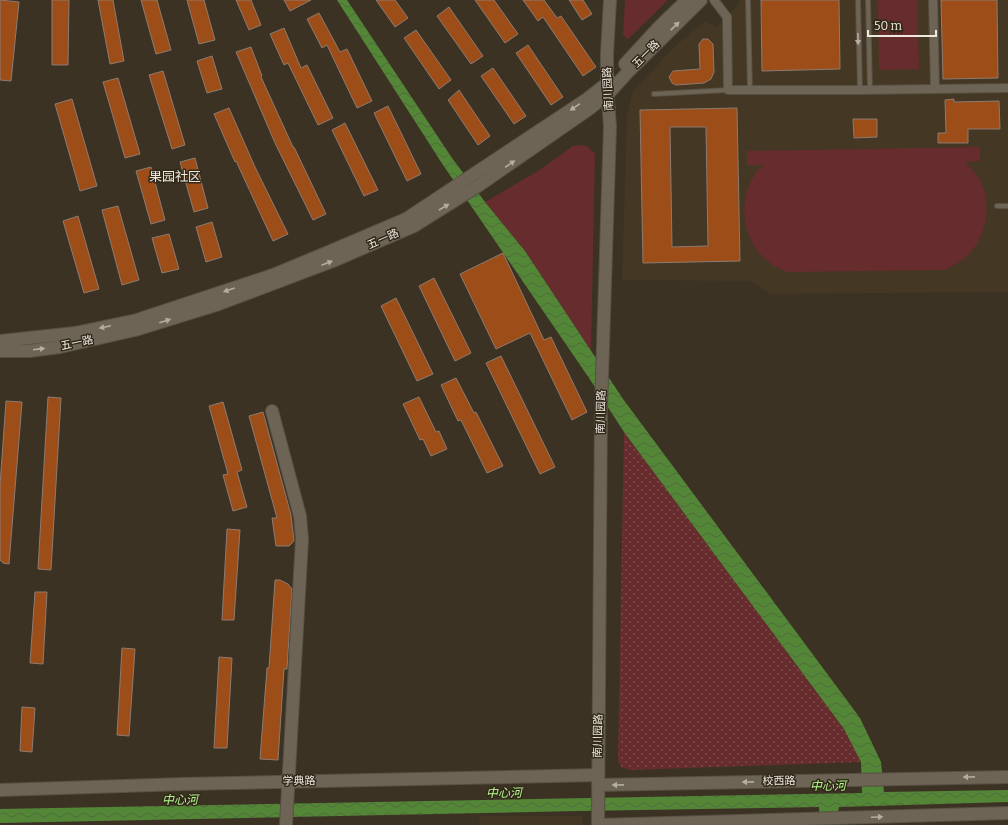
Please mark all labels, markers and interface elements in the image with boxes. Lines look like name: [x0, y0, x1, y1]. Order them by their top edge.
scale bar: [868, 12, 936, 38]
text: 50 m: [874, 19, 903, 33]
one-way arrow: [670, 21, 680, 31]
one-way arrow: [855, 33, 862, 45]
street label: 五一路: [630, 38, 662, 70]
street label: 南川园路: [600, 67, 616, 111]
one-way arrow: [569, 104, 581, 111]
one-way arrow: [505, 160, 515, 168]
district label: 果园社区: [149, 169, 201, 184]
one-way arrow: [438, 203, 450, 210]
street label: 五一路: [365, 226, 401, 252]
one-way arrow: [322, 259, 334, 265]
one-way arrow: [223, 287, 235, 293]
one-way arrow: [160, 318, 172, 324]
one-way arrow: [98, 324, 111, 330]
street label: 五一路: [60, 333, 94, 353]
one-way arrow: [33, 346, 45, 353]
street label: 南川园路: [594, 390, 608, 434]
street label: 南川园路: [591, 714, 605, 758]
street label: 学典路: [282, 774, 316, 788]
street label: 校西路: [762, 774, 796, 788]
one-way arrow: [963, 774, 975, 781]
one-way arrow: [741, 779, 754, 785]
water label: 中心河: [810, 779, 848, 793]
one-way arrow: [612, 781, 624, 788]
water label: 中心河: [486, 786, 524, 800]
water label: 中心河: [162, 793, 200, 807]
one-way arrow: [871, 813, 883, 820]

